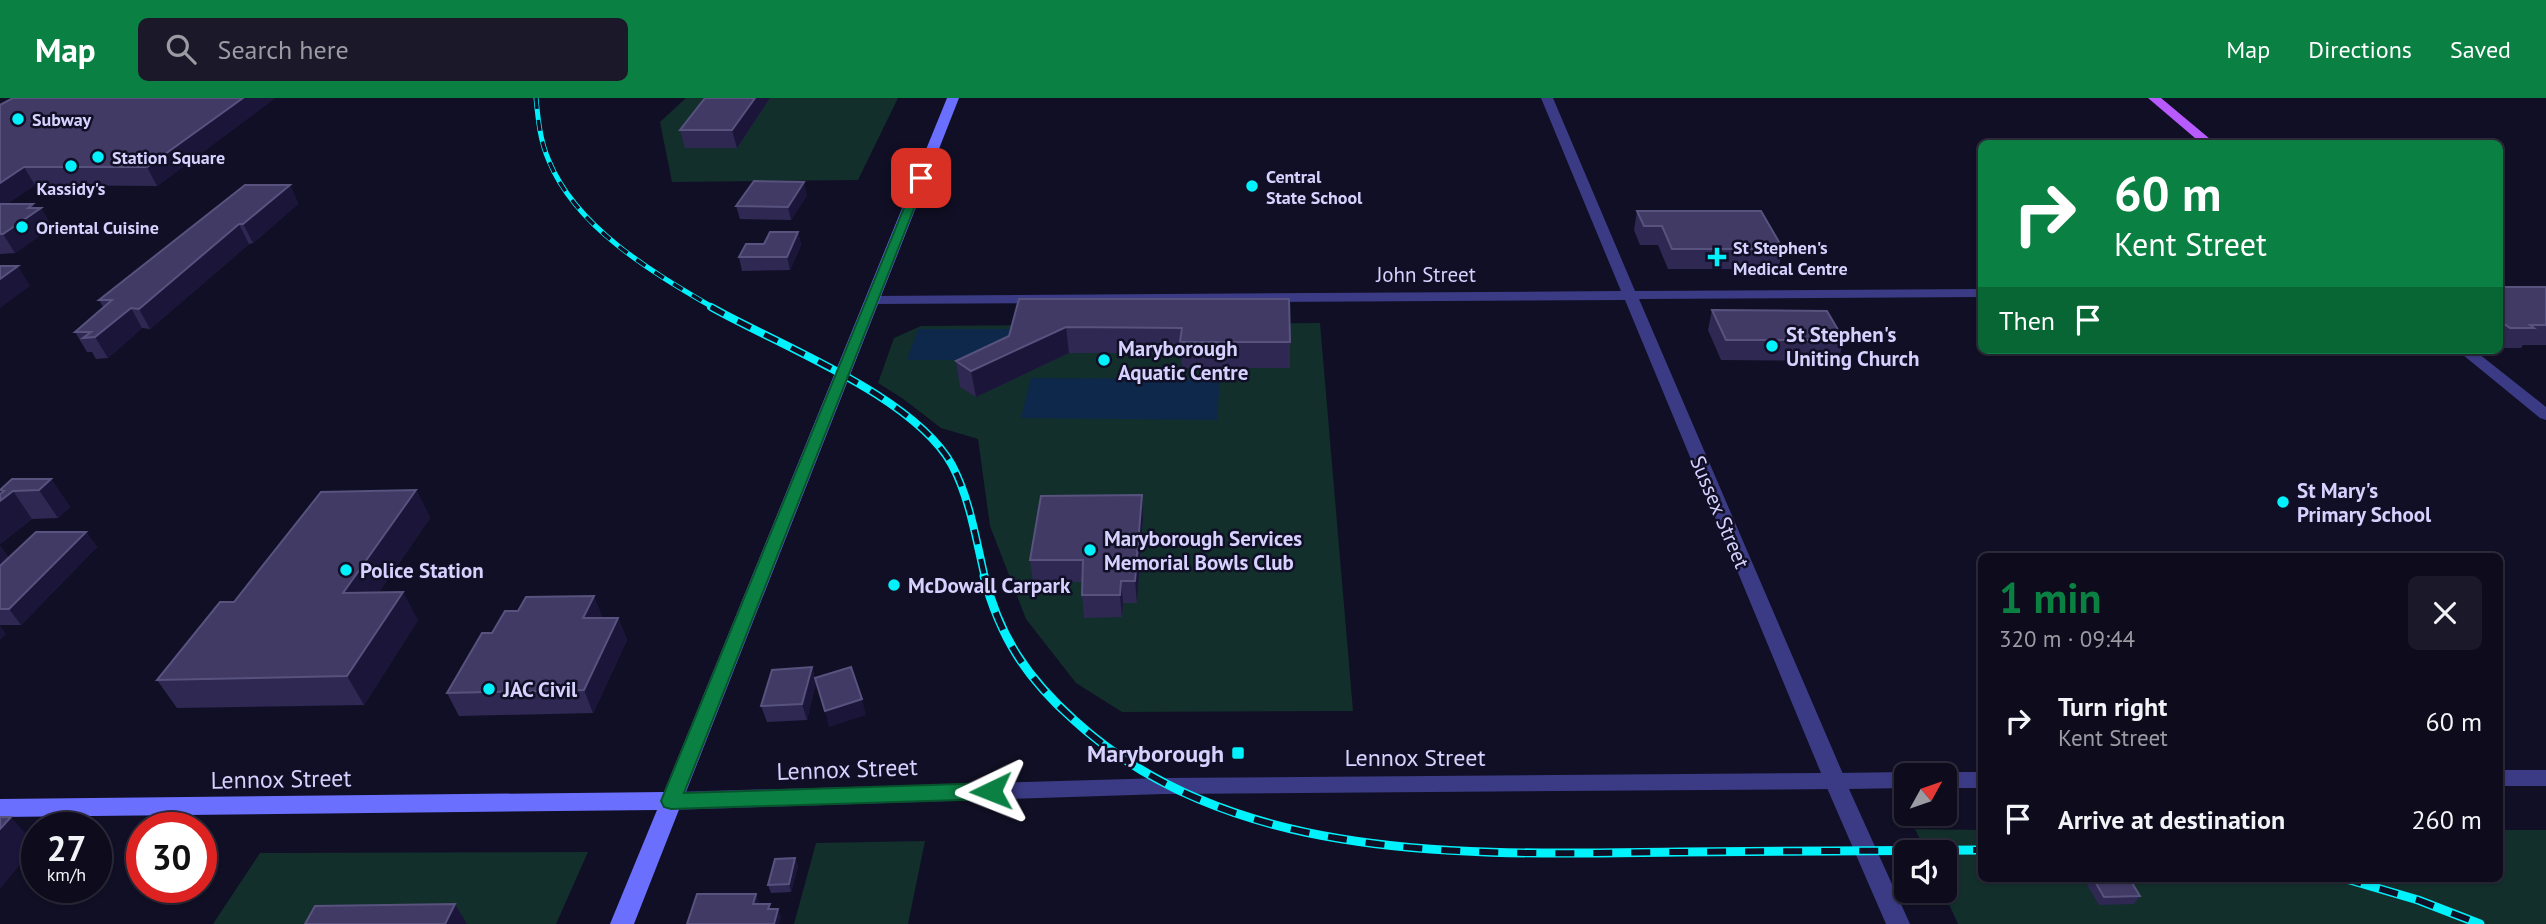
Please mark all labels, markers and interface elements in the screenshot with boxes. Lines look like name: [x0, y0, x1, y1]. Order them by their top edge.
search box: [138, 18, 628, 81]
text: Map: [35, 28, 96, 71]
icon: search: [162, 30, 200, 68]
text: Search here: [218, 33, 349, 66]
text: Map: [2226, 34, 2270, 65]
text: Directions: [2308, 34, 2412, 65]
text: Saved: [2450, 34, 2511, 65]
place label: Subway: [32, 108, 92, 131]
marker: Subway: [10, 111, 26, 127]
place label: Station Square: [112, 146, 225, 169]
pin: [891, 148, 951, 208]
marker: Station Square: [90, 149, 106, 165]
marker: Kassidy's: [63, 158, 79, 174]
icon: arrive: [902, 159, 940, 197]
text: 60 m: [2114, 161, 2221, 225]
place label: Central State School: [1266, 165, 1363, 209]
icon: right: [1999, 168, 2090, 259]
place label: Kassidy's: [37, 177, 106, 200]
marker: Central State School: [1244, 178, 1260, 194]
place label: Oriental Cuisine: [36, 216, 159, 239]
marker: Oriental Cuisine: [14, 219, 30, 235]
text: Kent Street: [2114, 223, 2267, 265]
place label: St Stephen's Medical Centre: [1733, 236, 1848, 280]
marker: St Stephen's Medical Centre: [1707, 247, 1727, 267]
street label: John Street: [1375, 261, 1476, 288]
icon: arrive: [2069, 301, 2107, 339]
text: Then: [1999, 304, 2055, 337]
place label: St Stephen's Uniting Church: [1786, 321, 1919, 372]
place label: Maryborough Aquatic Centre: [1118, 335, 1248, 386]
marker: St Stephen's Uniting Church: [1764, 338, 1780, 354]
marker: Maryborough Aquatic Centre: [1096, 352, 1112, 368]
street label: Sussex Street: [1684, 452, 1756, 572]
place label: St Mary's Primary School: [2297, 477, 2432, 528]
marker: St Mary's Primary School: [2275, 494, 2291, 510]
place label: Maryborough Services Memorial Bowls Club: [1104, 525, 1302, 576]
marker: Maryborough Services Memorial Bowls Club: [1082, 542, 1098, 558]
place label: Police Station: [360, 557, 484, 584]
marker: Police Station: [338, 562, 354, 578]
text: 1 min: [1999, 570, 2101, 625]
place label: McDowall Carpark: [908, 572, 1071, 599]
button: close: [2408, 576, 2482, 650]
marker: McDowall Carpark: [886, 577, 902, 593]
text: 320 m · 09:44: [1999, 624, 2135, 653]
place label: JAC Civil: [502, 676, 578, 703]
marker: JAC Civil: [481, 681, 497, 697]
text: Turn right: [2058, 690, 2167, 723]
icon: right: [1999, 702, 2037, 740]
text: 60 m: [2426, 705, 2482, 738]
text: Kent Street: [2058, 723, 2168, 752]
place label: Maryborough: [1087, 738, 1224, 769]
street label: Lennox Street: [1344, 742, 1486, 773]
marker: Maryborough: [1230, 745, 1246, 761]
street label: Lennox Street: [776, 751, 918, 787]
position arrow: [954, 754, 1028, 828]
street label: Lennox Street: [210, 762, 352, 796]
north arrow: [1894, 763, 1956, 826]
map controls: [1894, 763, 1957, 903]
icon: arrive: [1999, 800, 2037, 838]
text: Arrive at destination: [2058, 803, 2285, 836]
text: 260 m: [2411, 803, 2482, 836]
speed limit sign: 30: [126, 812, 217, 903]
text: 27: [47, 825, 86, 871]
button: sound: [1894, 840, 1957, 903]
text: km/h: [47, 863, 86, 886]

